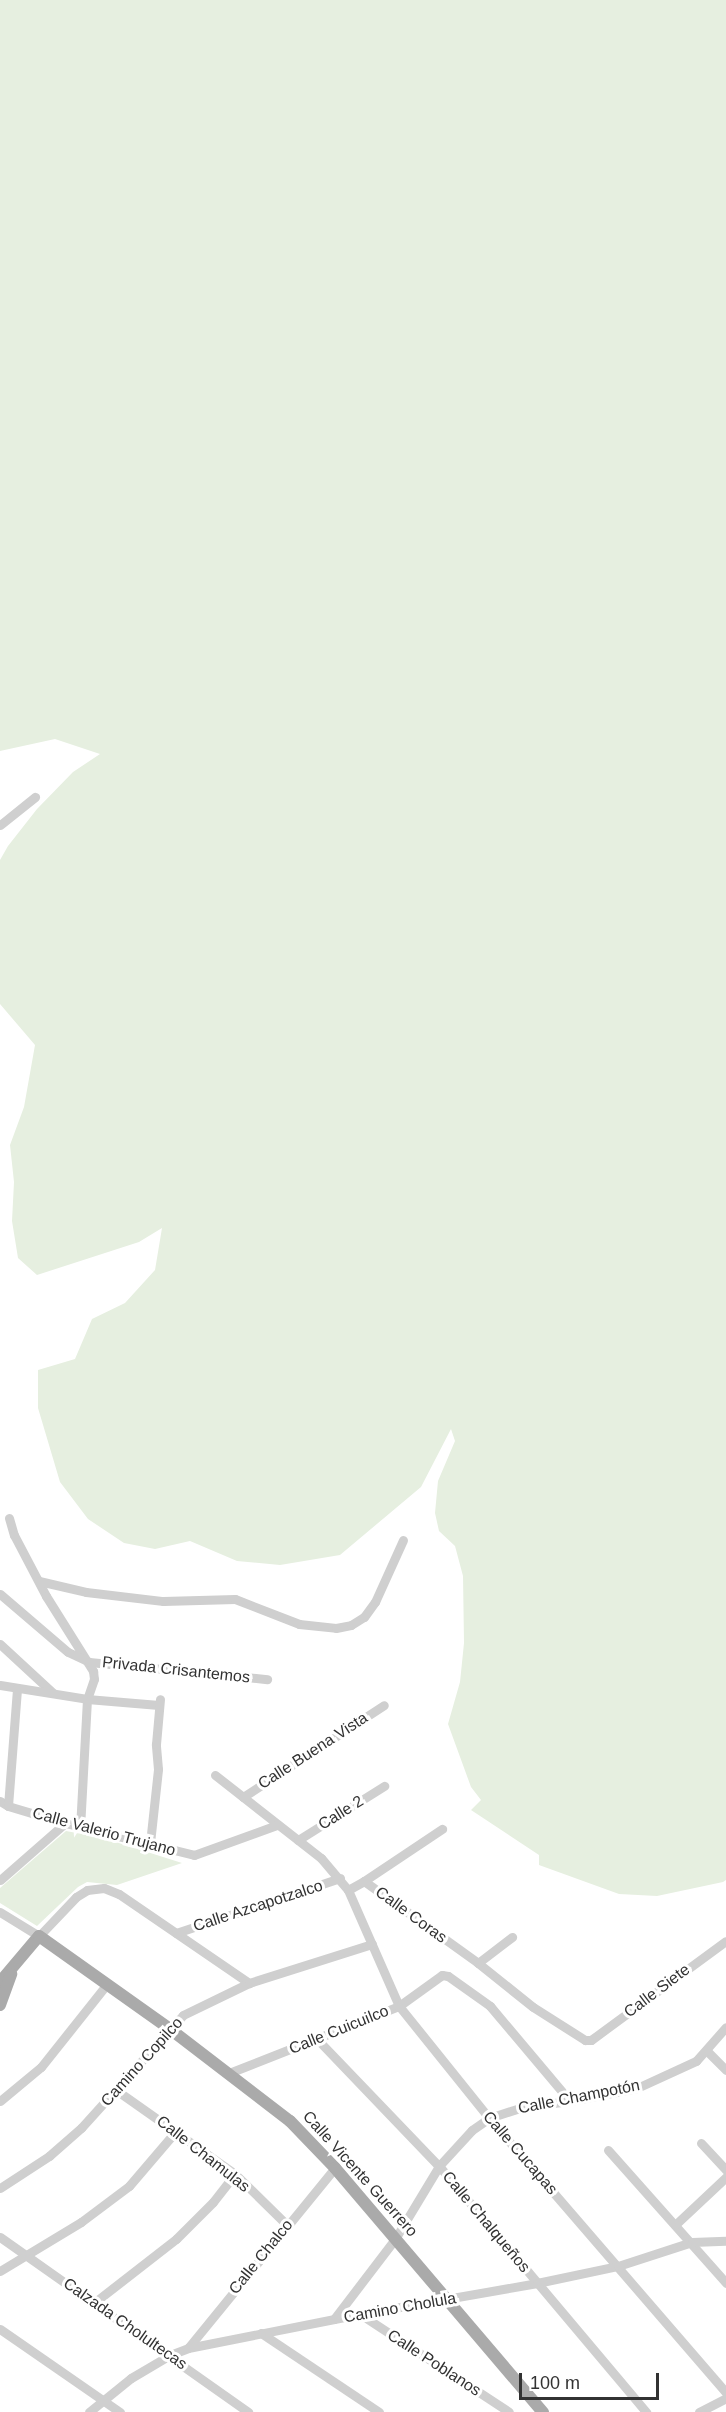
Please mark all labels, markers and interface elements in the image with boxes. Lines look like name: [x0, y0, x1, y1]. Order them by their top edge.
street label: Privada Crisantemos: [101, 1653, 251, 1687]
street label: Calle Buena Vista: [255, 1708, 371, 1794]
street label: Calle 2: [315, 1792, 367, 1834]
street label: Calle Valerio Trujano: [30, 1804, 178, 1860]
street label: Calle Azcapotzalco: [190, 1876, 326, 1936]
street label: Calle Coras: [372, 1883, 450, 1947]
street label: Calle Siete: [620, 1960, 694, 2022]
street label: Calle Cuicuilco: [286, 2001, 392, 2059]
street label: Camino Copilco: [97, 2014, 187, 2110]
street label: Calle Champotón: [516, 2076, 642, 2118]
street label: Calle Vicente Guerrero: [299, 2107, 421, 2241]
street label: Calle Cucapas: [479, 2107, 561, 2199]
street label: Calle Chamulas: [153, 2112, 253, 2196]
street label: Calle Chalqueños: [438, 2167, 534, 2277]
street label: Calle Chalco: [225, 2216, 297, 2298]
street label: Calzada Cholultecas: [59, 2274, 191, 2374]
street label: Camino Cholula: [342, 2289, 458, 2327]
street label: Calle Poblanos: [384, 2326, 484, 2400]
scale bar: [522, 2361, 662, 2399]
text: 100 m: [530, 2373, 580, 2393]

